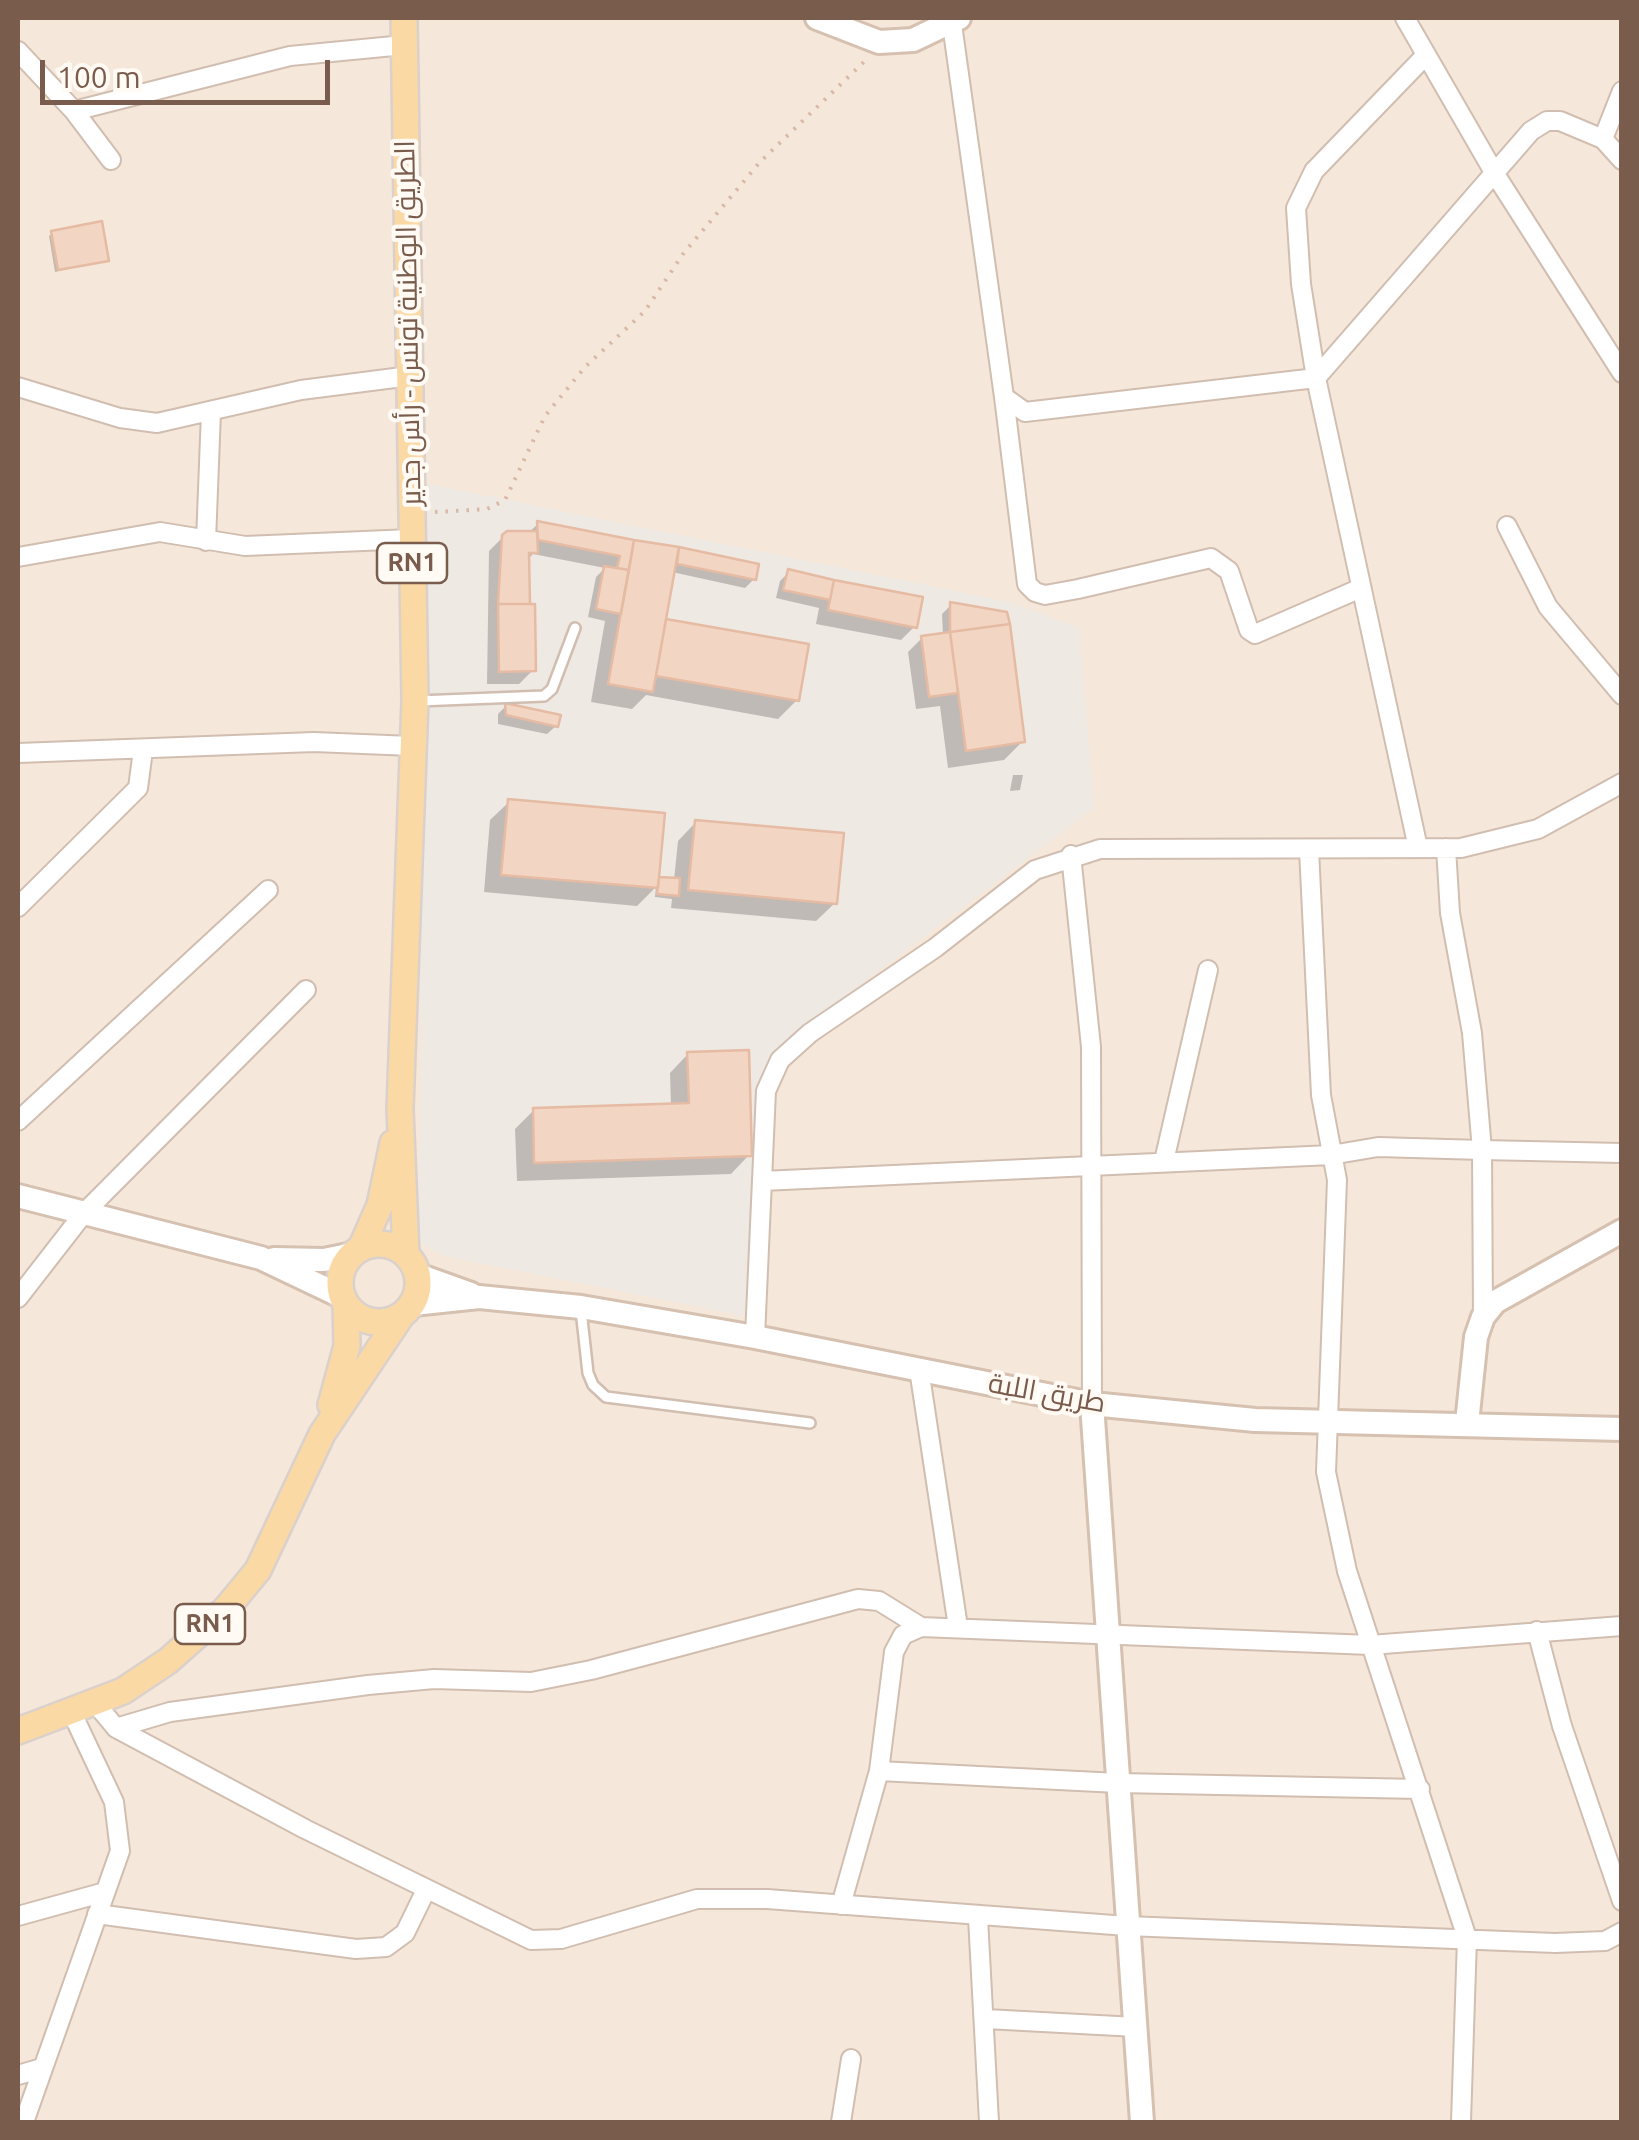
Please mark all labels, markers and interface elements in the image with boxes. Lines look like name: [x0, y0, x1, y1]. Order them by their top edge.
scale bar: [45, 40, 335, 102]
text: 100 m: [57, 60, 141, 94]
street label: الطريق الوطنية تونس - رأس جدير: [388, 140, 428, 506]
road number: RN1: [377, 543, 447, 583]
street label: طريق اللبة: [986, 1366, 1108, 1420]
road number: RN1: [175, 1604, 245, 1644]

